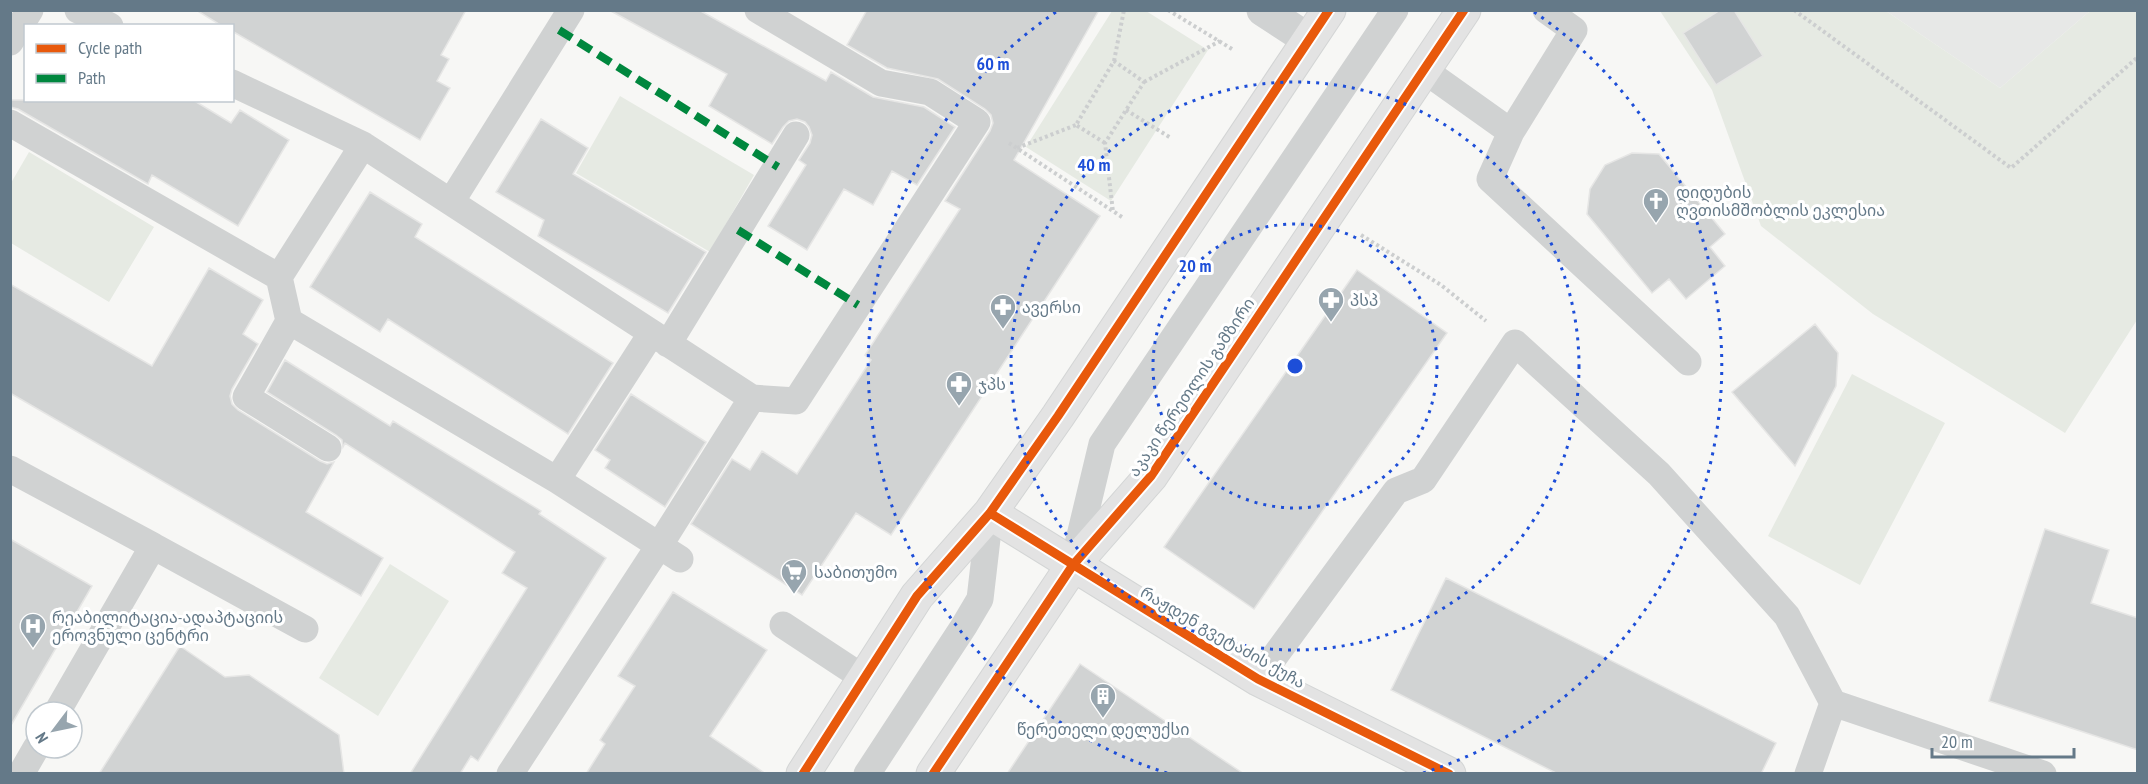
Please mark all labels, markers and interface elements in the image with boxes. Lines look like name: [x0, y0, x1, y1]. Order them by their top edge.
legend: [24, 24, 234, 102]
text: Cycle path: [78, 36, 142, 59]
text: 60 m: [977, 52, 1009, 75]
text: Path: [78, 66, 106, 89]
text: 40 m: [1078, 153, 1110, 176]
place label: დიდუბის ღვთისმშობლის ეკლესია: [1676, 182, 1885, 221]
church icon: დიდუბის ღვთისმშობლის ეკლესია: [1641, 186, 1671, 224]
text: 20 m: [1179, 254, 1211, 277]
pharmacy icon: პსპ: [1316, 285, 1346, 323]
place label: პსპ: [1350, 290, 1378, 310]
pharmacy icon: ავერსი: [988, 292, 1018, 330]
street label: აკაკი წერეთლის გამზირი: [1124, 294, 1259, 481]
place label: ავერსი: [1022, 297, 1081, 317]
centre of rings: [1285, 356, 1305, 376]
pharmacy icon: ჯპს: [944, 369, 974, 407]
place label: ჯპს: [978, 374, 1006, 394]
supermarket icon: საბითუმო: [779, 557, 809, 595]
place label: საბითუმო: [814, 562, 898, 582]
street label: რაჟდენ გვეტაძის ქუჩა: [1137, 582, 1309, 693]
place label: რეაბილიტაცია-ადაპტაციის ეროვნული ცენტრი: [52, 607, 283, 646]
hospital icon: რეაბილიტაცია-ადაპტაციის ეროვნული ცენტრი: [18, 611, 48, 649]
building icon: წერეთელი დელუქსი: [1088, 681, 1118, 719]
north arrow: [24, 700, 84, 760]
place label: წერეთელი დელუქსი: [1017, 719, 1189, 740]
scale bar: [1932, 721, 2074, 759]
text: N: [31, 729, 52, 747]
text: 20 m: [1941, 730, 1973, 753]

